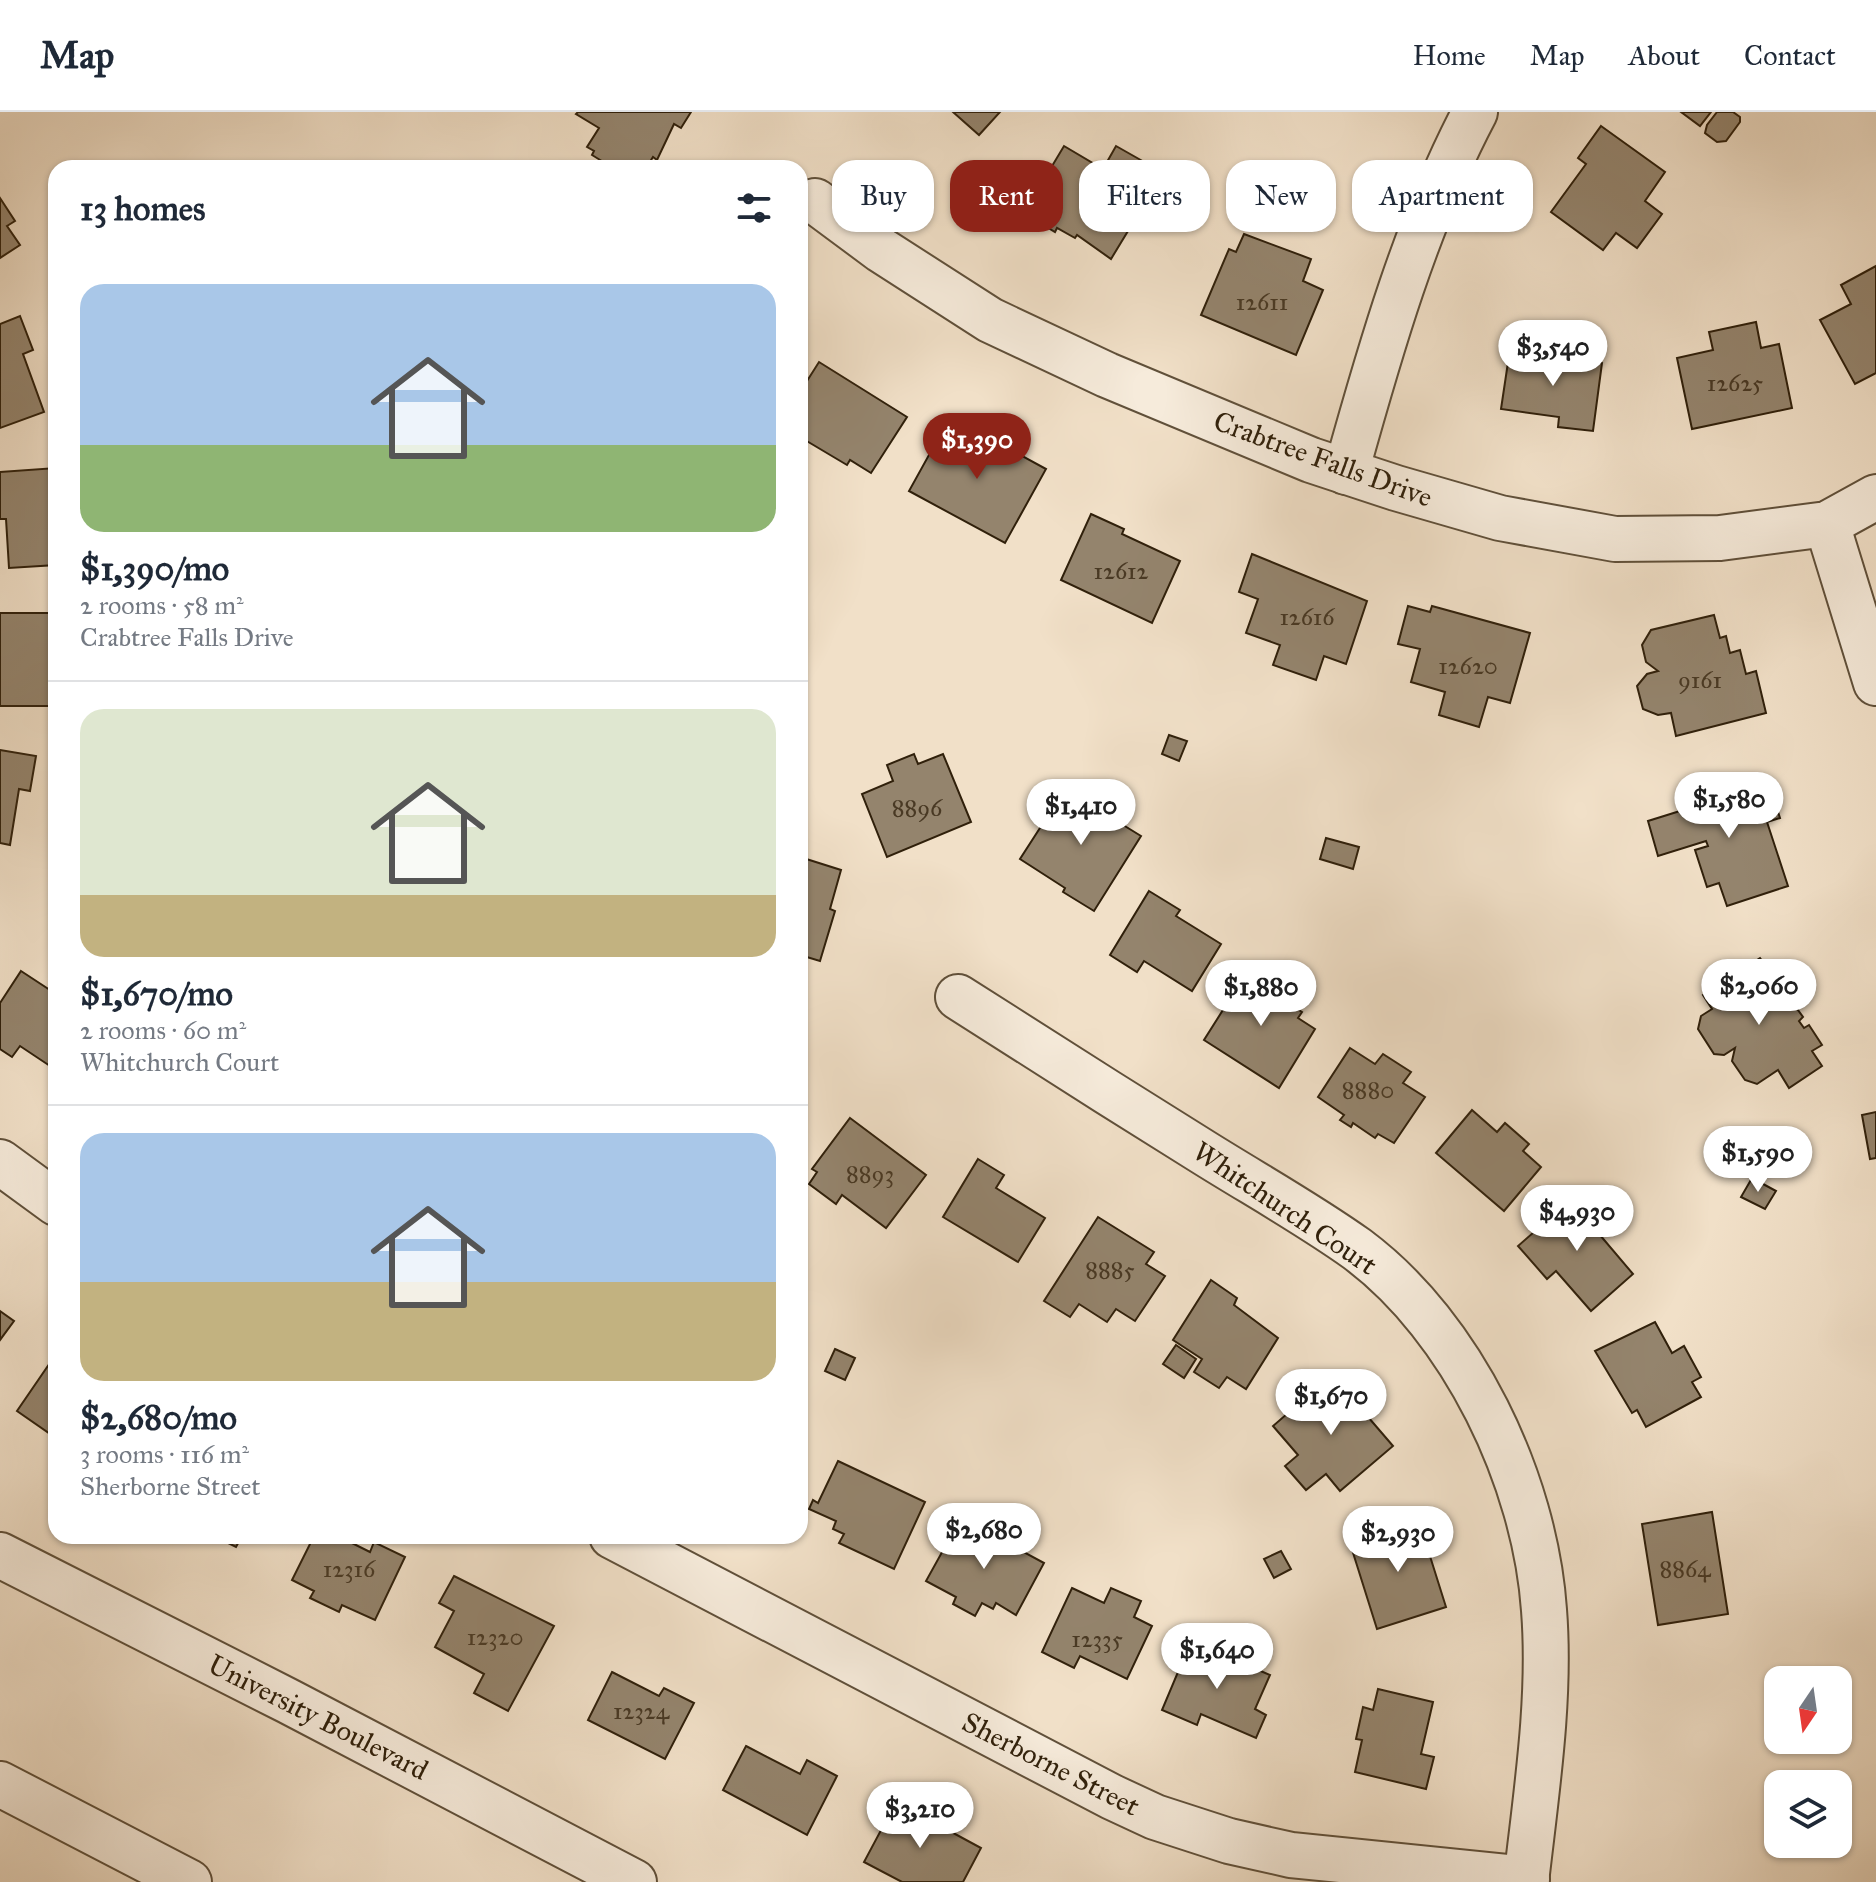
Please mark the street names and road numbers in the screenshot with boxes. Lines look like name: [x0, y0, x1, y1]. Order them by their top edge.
street label: Crabtree Falls Drive: [1209, 403, 1437, 515]
street label: Whitchurch Court: [1186, 1134, 1384, 1283]
street label: University Boulevard: [202, 1646, 434, 1788]
street label: Sherborne Street: [956, 1704, 1146, 1824]

